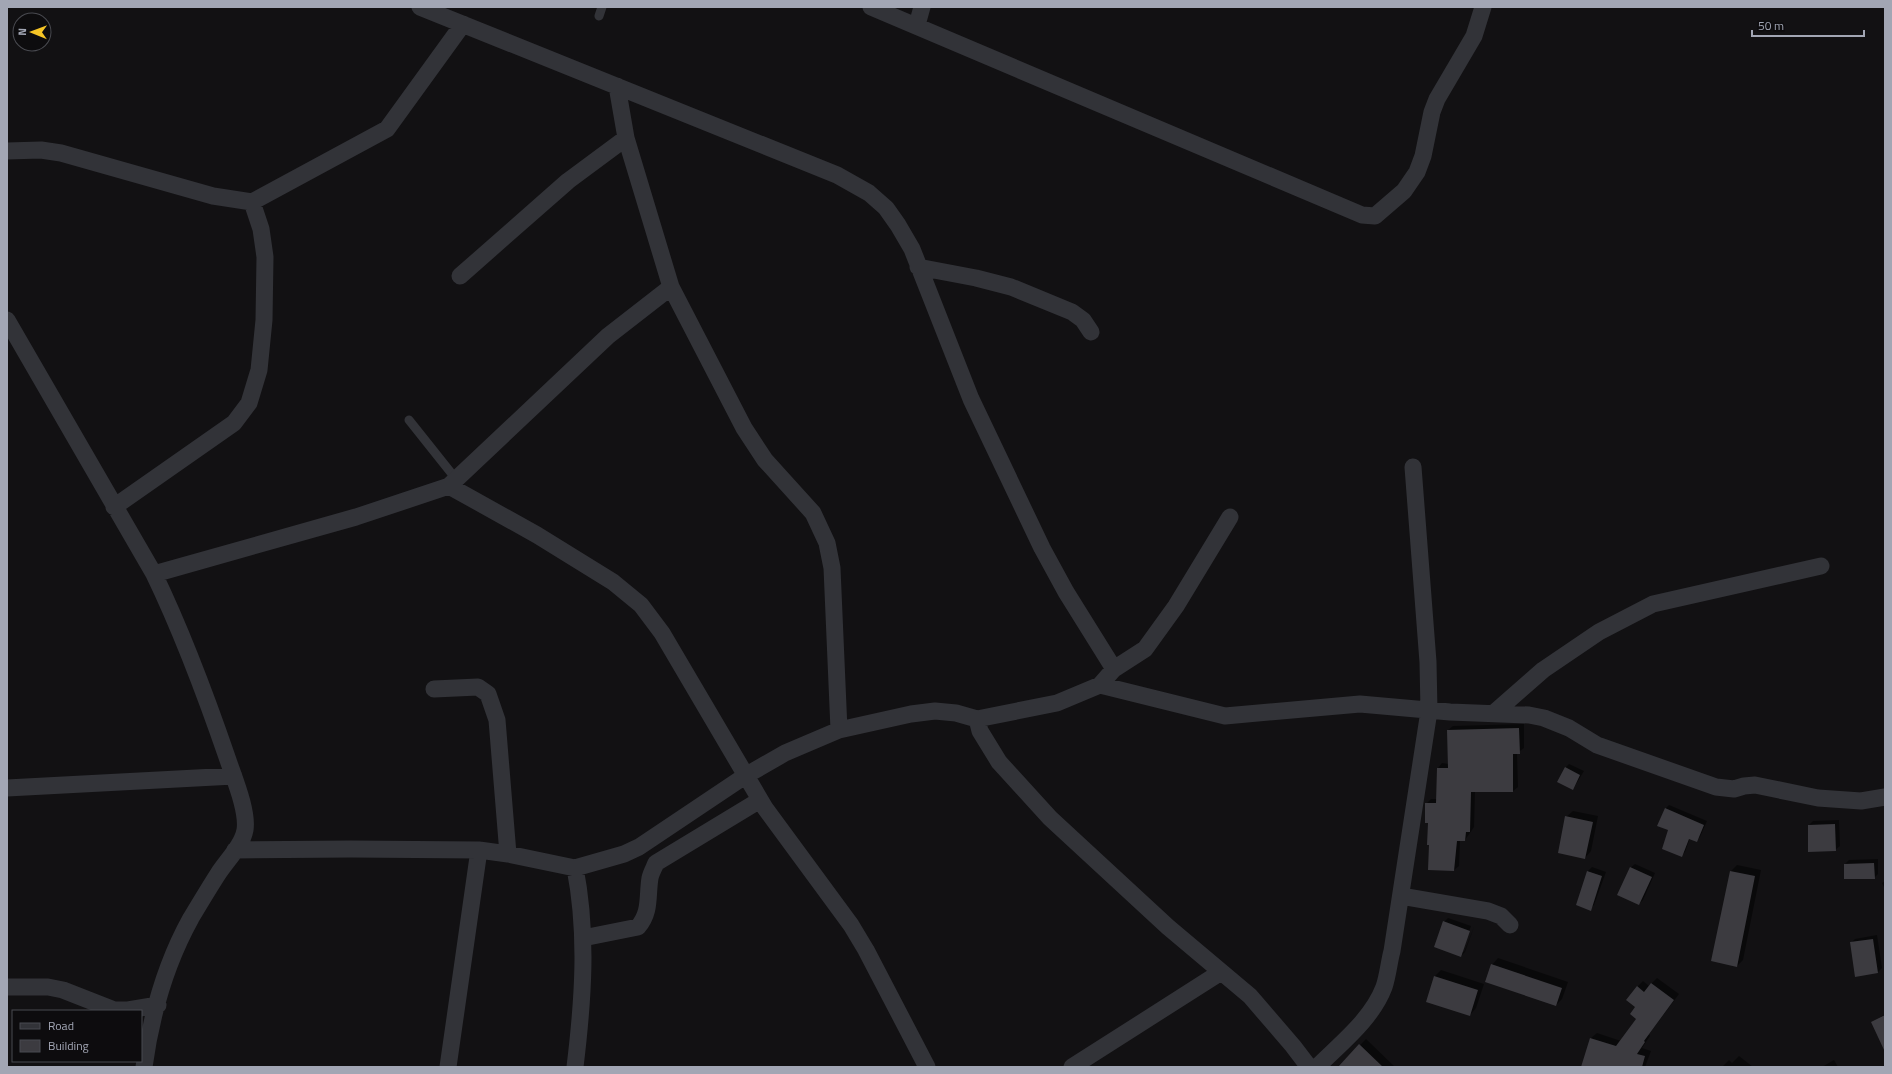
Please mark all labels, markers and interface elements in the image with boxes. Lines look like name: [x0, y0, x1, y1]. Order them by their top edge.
north arrow: [12, 12, 52, 52]
scale bar: [1752, 12, 1864, 38]
text: 50 m: [1758, 16, 1784, 35]
text: N: [14, 28, 30, 36]
legend: [12, 1010, 142, 1062]
text: Road: [48, 1016, 74, 1035]
text: Building: [48, 1036, 89, 1055]

